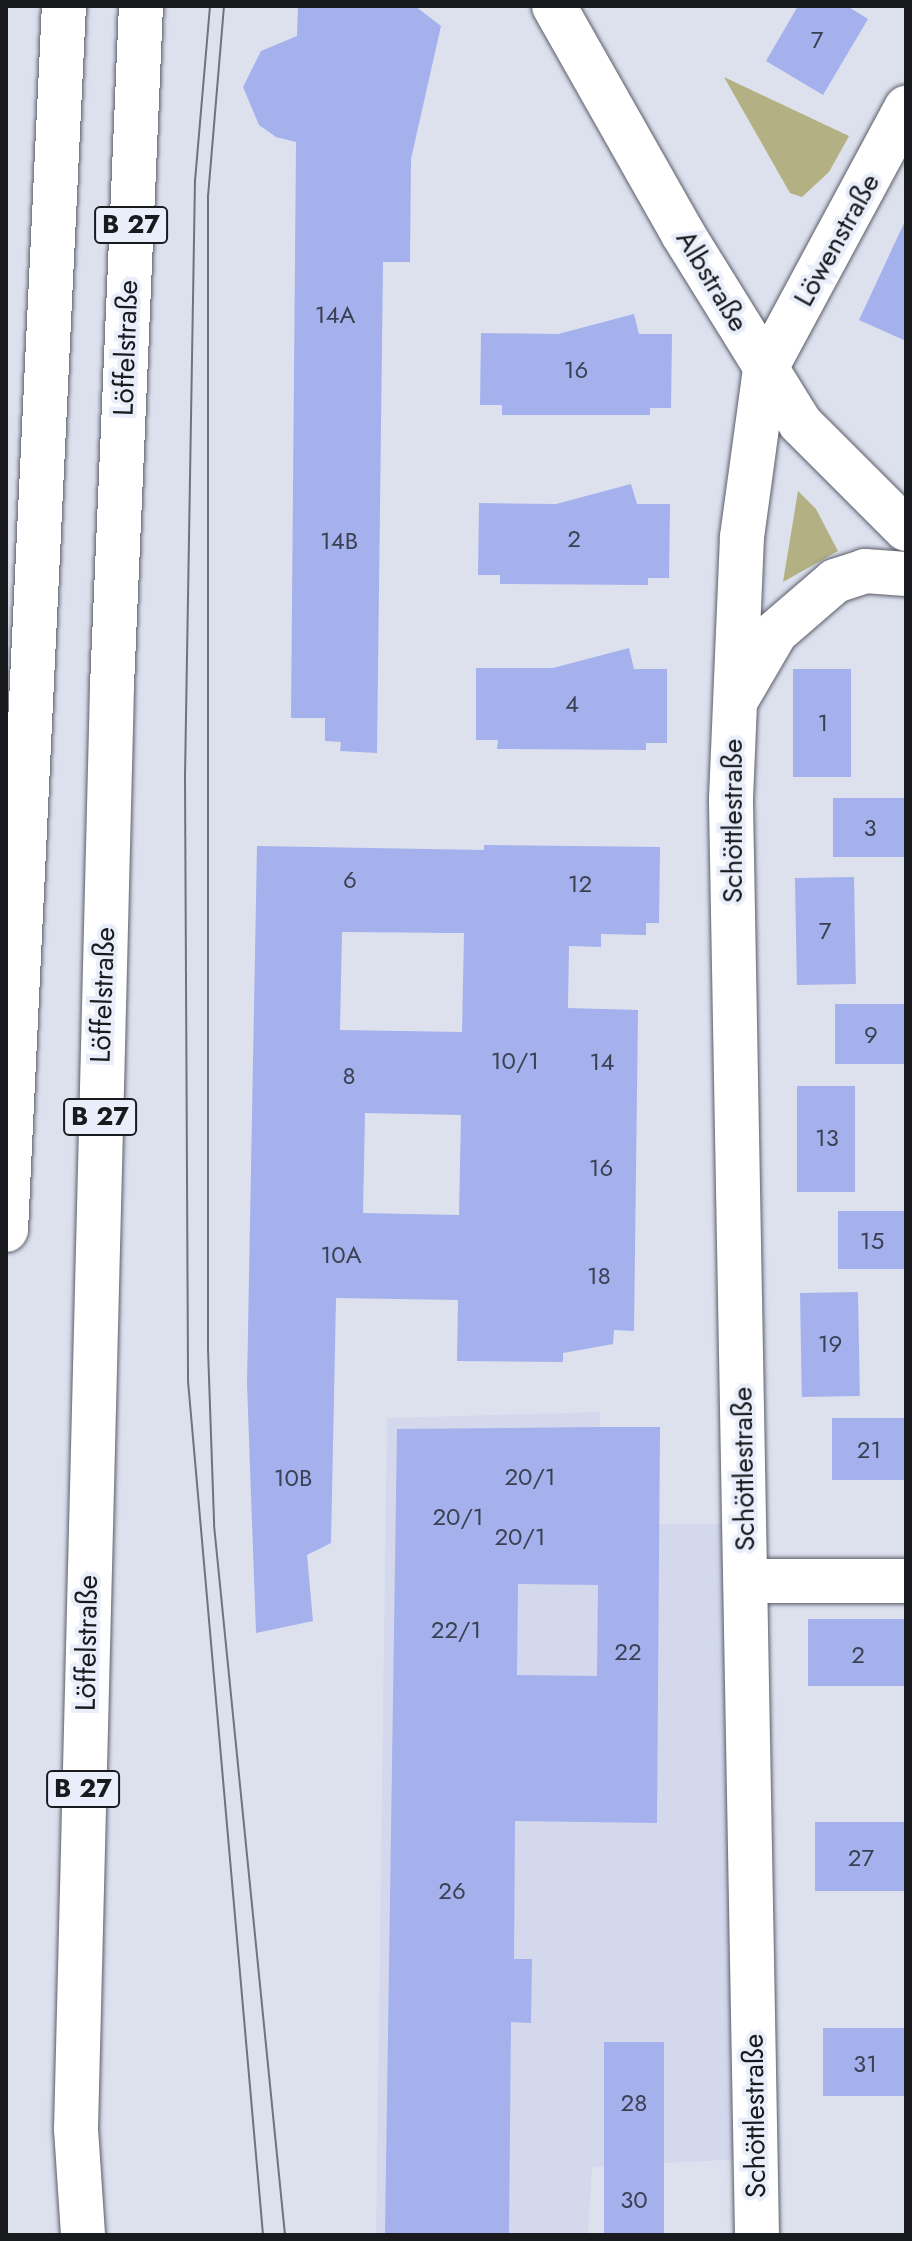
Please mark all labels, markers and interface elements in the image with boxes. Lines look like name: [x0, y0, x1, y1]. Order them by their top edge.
house number: 7: [811, 26, 823, 54]
street label: Löwenstraße: [787, 168, 887, 312]
road number: B 27: [93, 203, 169, 247]
street label: Albstraße: [669, 224, 755, 338]
street label: Löffelstraße: [107, 279, 145, 417]
house number: 14A: [315, 301, 355, 329]
house number: 16: [564, 356, 588, 384]
house number: 2: [567, 525, 581, 553]
house number: 14B: [320, 527, 358, 555]
house number: 4: [565, 690, 579, 718]
house number: 1: [818, 709, 828, 737]
street label: Schöttlestraße: [716, 739, 750, 903]
house number: 3: [863, 814, 877, 842]
house number: 6: [343, 866, 357, 894]
house number: 12: [568, 870, 592, 898]
house number: 7: [819, 917, 831, 945]
street label: Löffelstraße: [84, 926, 122, 1064]
house number: 9: [864, 1021, 878, 1049]
house number: 10/1: [491, 1047, 539, 1075]
house number: 14: [590, 1048, 614, 1076]
house number: 8: [342, 1062, 356, 1090]
road number: B 27: [62, 1095, 138, 1139]
house number: 13: [815, 1124, 839, 1152]
house number: 16: [589, 1154, 613, 1182]
house number: 15: [860, 1227, 884, 1255]
house number: 10A: [320, 1241, 362, 1269]
house number: 18: [587, 1262, 611, 1290]
house number: 19: [818, 1330, 842, 1358]
street label: Schöttlestraße: [726, 1387, 762, 1551]
house number: 21: [857, 1436, 881, 1464]
house number: 20/1: [504, 1463, 556, 1491]
house number: 10B: [274, 1464, 312, 1492]
house number: 20/1: [432, 1503, 484, 1531]
house number: 20/1: [494, 1523, 546, 1551]
street label: Löffelstraße: [69, 1575, 105, 1711]
house number: 22/1: [431, 1616, 481, 1644]
house number: 22: [614, 1638, 642, 1666]
house number: 2: [851, 1641, 865, 1669]
road number: B 27: [45, 1767, 121, 1811]
house number: 27: [848, 1844, 874, 1872]
house number: 26: [438, 1877, 466, 1905]
street label: Schöttlestraße: [737, 2034, 773, 2198]
house number: 31: [853, 2050, 877, 2078]
house number: 28: [621, 2089, 647, 2117]
house number: 30: [620, 2186, 648, 2214]

